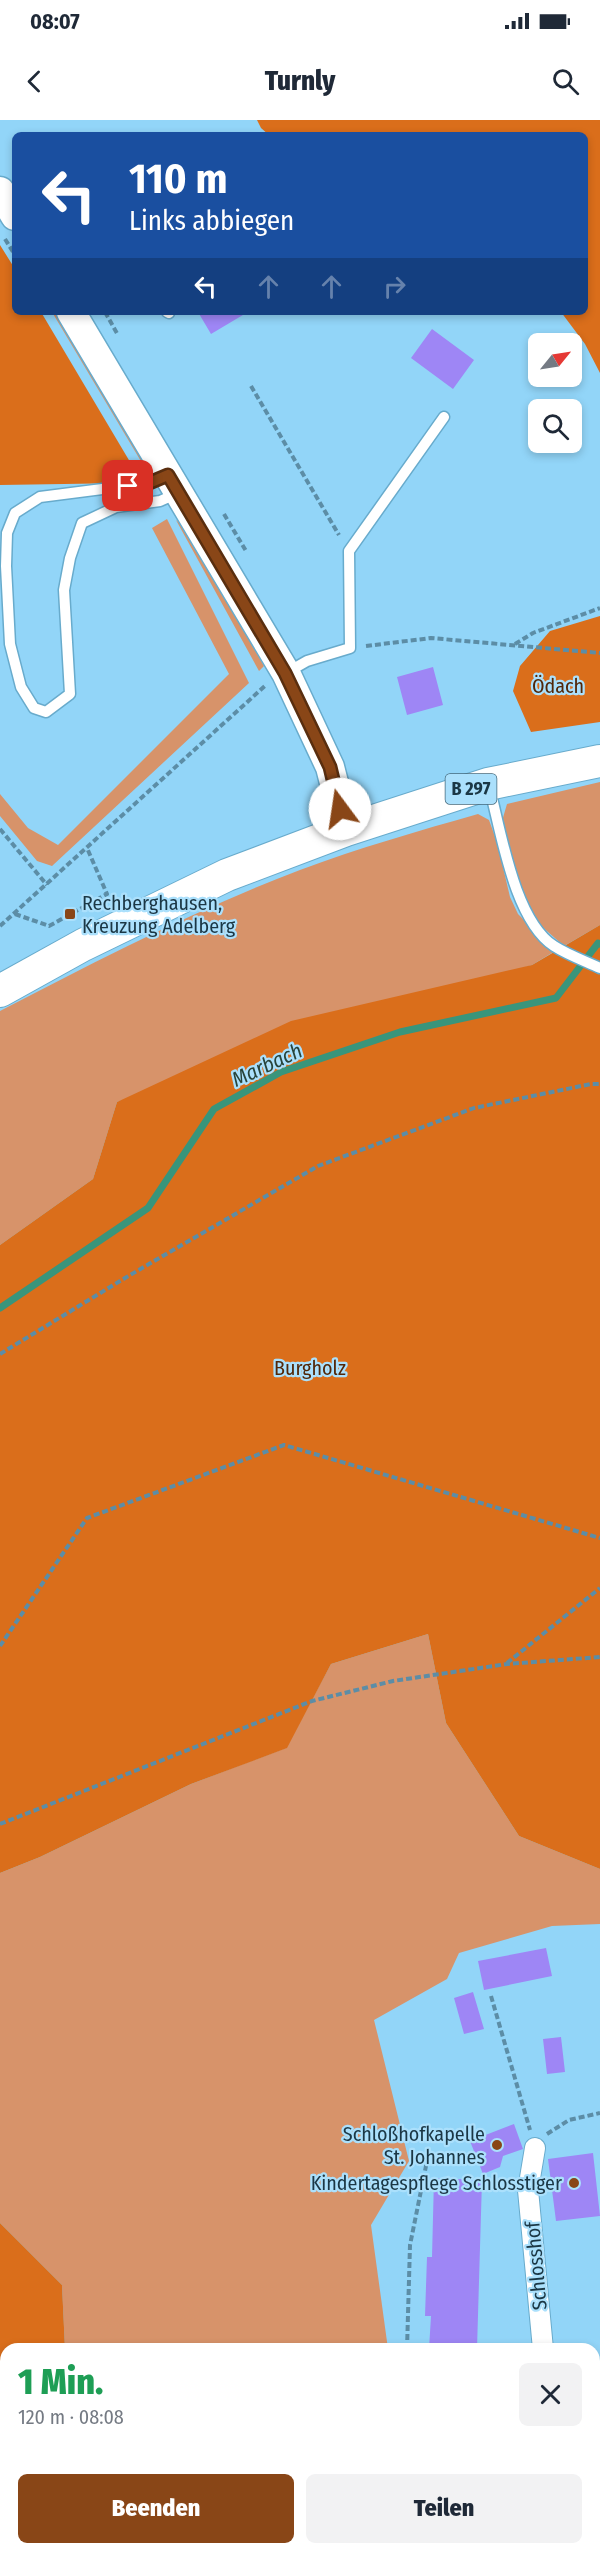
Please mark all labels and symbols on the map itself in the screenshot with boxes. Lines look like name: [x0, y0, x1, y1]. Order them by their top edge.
north arrow: [528, 333, 582, 387]
pin: [102, 460, 153, 511]
park label: Ödach: [532, 674, 584, 698]
road number: B 297: [446, 774, 496, 804]
position arrow: [308, 777, 372, 841]
place label: Rechberghausen, Kreuzung Adelberg: [82, 891, 236, 938]
marker: Rechberghausen, Kreuzung Adelberg: [63, 907, 77, 921]
water label: Marbach: [228, 1037, 306, 1093]
park label: Burgholz: [274, 1356, 346, 1380]
place label: Schloßhofkapelle St. Johannes: [343, 2122, 485, 2169]
marker: Schloßhofkapelle St. Johannes: [490, 2138, 504, 2152]
place label: Kindertagespflege Schlosstiger: [311, 2171, 562, 2195]
marker: Kindertagespflege Schlosstiger: [567, 2176, 581, 2190]
street label: Schlosshof: [520, 2219, 552, 2311]

